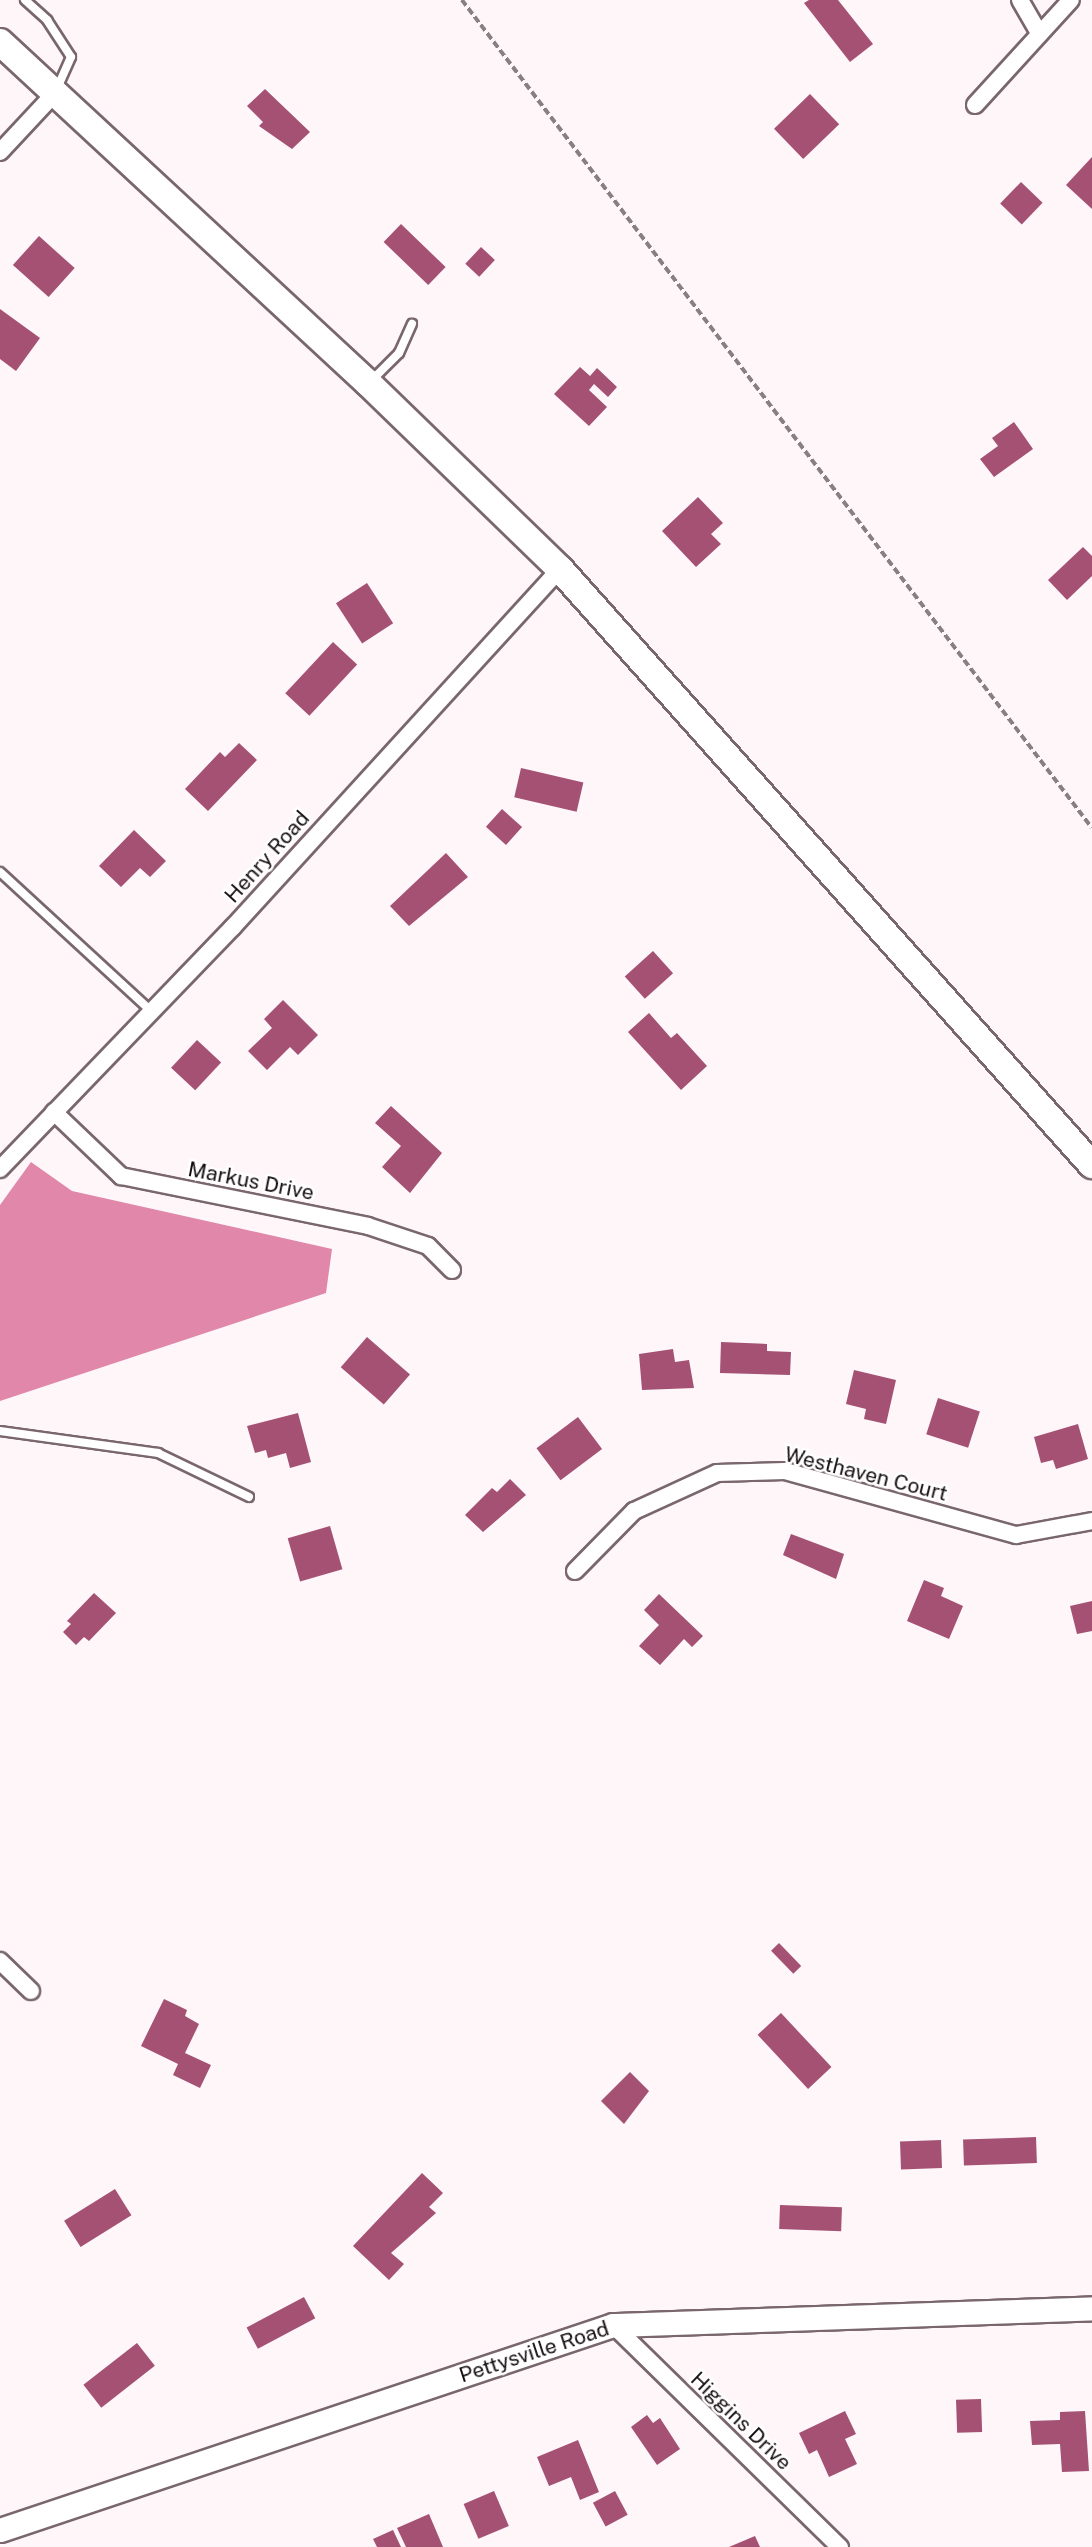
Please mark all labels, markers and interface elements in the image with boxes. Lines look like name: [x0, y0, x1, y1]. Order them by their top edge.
street label: Henry Road: [219, 806, 315, 908]
street label: Markus Drive: [186, 1156, 316, 1206]
street label: Westhaven Court: [782, 1442, 950, 1506]
street label: Pettysville Road: [456, 2316, 612, 2388]
street label: Higgins Drive: [685, 2367, 797, 2475]

